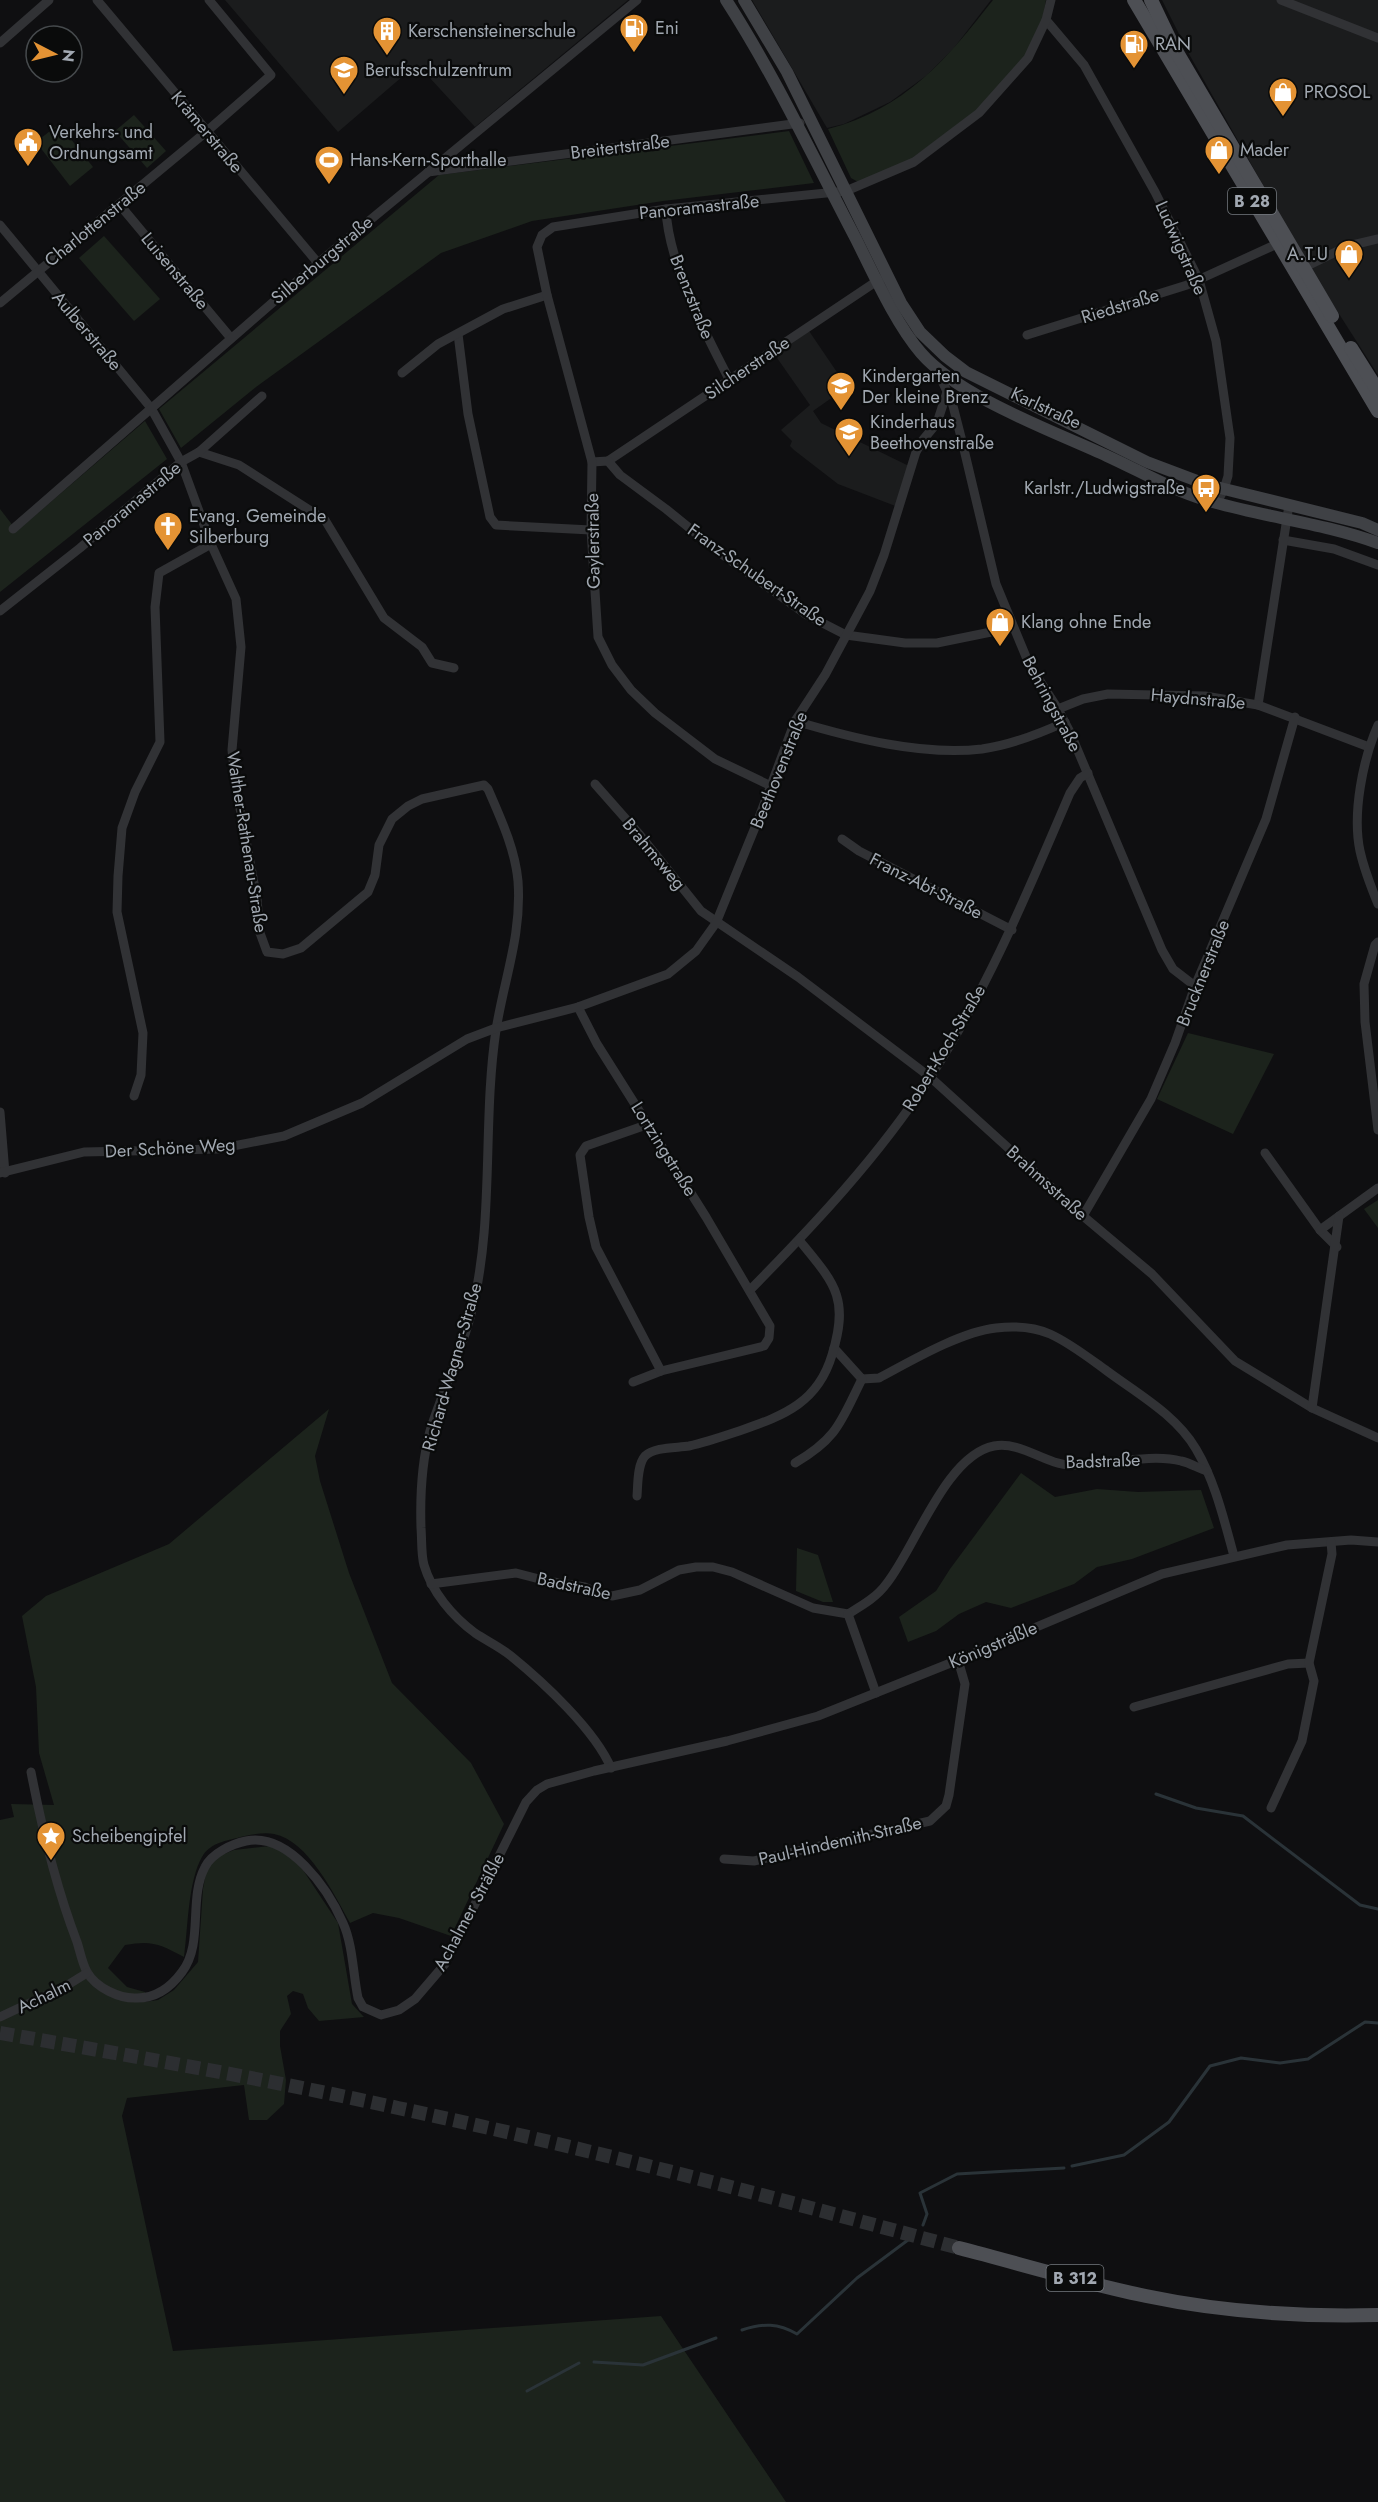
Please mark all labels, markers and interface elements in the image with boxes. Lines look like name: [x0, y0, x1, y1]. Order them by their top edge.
fuel station icon: Eni: [618, 12, 650, 54]
building icon: Kerschensteinerschule: [371, 15, 403, 57]
place label: Eni: [655, 15, 679, 41]
place label: Kerschensteinerschule: [408, 18, 576, 44]
north arrow: [24, 24, 84, 84]
fuel station icon: RAN: [1118, 28, 1150, 70]
place label: RAN: [1155, 31, 1191, 57]
text: N: [56, 48, 81, 63]
school or university icon: Berufsschulzentrum: [328, 54, 360, 96]
place label: Berufsschulzentrum: [365, 57, 512, 83]
shop icon: PROSOL: [1267, 76, 1299, 118]
place label: PROSOL: [1304, 79, 1370, 105]
street label: Krämerstraße: [165, 85, 249, 179]
place label: Verkehrs- und Ordnungsamt: [49, 119, 153, 166]
public building icon: Verkehrs- und Ordnungsamt: [12, 126, 44, 168]
street label: Breitertstraße: [569, 128, 671, 166]
shop icon: Mader: [1203, 134, 1235, 176]
place label: Mader: [1240, 137, 1290, 163]
sports icon: Hans-Kern-Sporthalle: [313, 144, 345, 186]
place label: Hans-Kern-Sporthalle: [350, 147, 506, 173]
street label: Charlottenstraße: [39, 175, 151, 273]
street label: Panoramastraße: [638, 188, 760, 226]
road number: B 28: [1228, 188, 1276, 214]
street label: Ludwigstraße: [1149, 197, 1213, 299]
street label: Silberburgstraße: [265, 210, 379, 310]
street label: Luisenstraße: [135, 227, 215, 315]
shop icon: A.T.U: [1333, 238, 1365, 280]
place label: A.T.U: [1287, 241, 1328, 267]
street label: Brenzstraße: [663, 251, 721, 343]
street label: Riedstraße: [1078, 282, 1162, 330]
street label: Aulberstraße: [46, 286, 128, 376]
street label: Silcherstraße: [699, 330, 795, 406]
place label: Kindergarten Der kleine Brenz: [862, 363, 989, 410]
school or university icon: Kindergarten Der kleine Brenz: [825, 370, 857, 412]
street label: Karlstraße: [1007, 380, 1085, 436]
place label: Kinderhaus Beethovenstraße: [870, 409, 994, 456]
school or university icon: Kinderhaus Beethovenstraße: [833, 416, 865, 458]
street label: Panoramastraße: [77, 455, 187, 553]
bus stop icon: Karlstr./Ludwigstraße: [1190, 472, 1222, 514]
place label: Karlstr./Ludwigstraße: [1024, 475, 1185, 501]
street label: Gaylerstraße: [579, 493, 607, 589]
place label: Evang. Gemeinde Silberburg: [189, 503, 326, 550]
church icon: Evang. Gemeinde Silberburg: [152, 510, 184, 552]
street label: Franz-Schubert-Straße: [682, 517, 832, 633]
shop icon: Klang ohne Ende: [984, 606, 1016, 648]
place label: Klang ohne Ende: [1021, 609, 1151, 635]
street label: Behringstraße: [1016, 651, 1088, 757]
street label: Haydnstraße: [1150, 682, 1246, 716]
street label: Beethovenstraße: [744, 708, 814, 832]
street label: Walther-Rathenau-Straße: [220, 749, 274, 935]
street label: Brahmsweg: [616, 812, 692, 896]
street label: Franz-Abt-Straße: [865, 846, 987, 926]
street label: Brucknerstraße: [1170, 916, 1236, 1030]
street label: Robert-Koch-Straße: [896, 980, 992, 1116]
street label: Lortzingstraße: [625, 1097, 703, 1201]
street label: Der Schöne Weg: [104, 1132, 236, 1164]
street label: Brahmsstraße: [1001, 1139, 1093, 1227]
street label: Richard-Wagner-Straße: [416, 1280, 488, 1454]
street label: Badstraße: [1065, 1447, 1141, 1475]
street label: Badstraße: [535, 1566, 613, 1606]
street label: Königsträßle: [945, 1615, 1041, 1675]
street label: Paul-Hindemith-Straße: [756, 1810, 924, 1872]
place icon: Scheibengipfel: [35, 1820, 67, 1862]
place label: Scheibengipfel: [72, 1823, 187, 1849]
street label: Achalmer Sträßle: [427, 1848, 511, 1976]
street label: Achalm: [13, 1972, 75, 2020]
road number: B 312: [1046, 2265, 1104, 2291]

